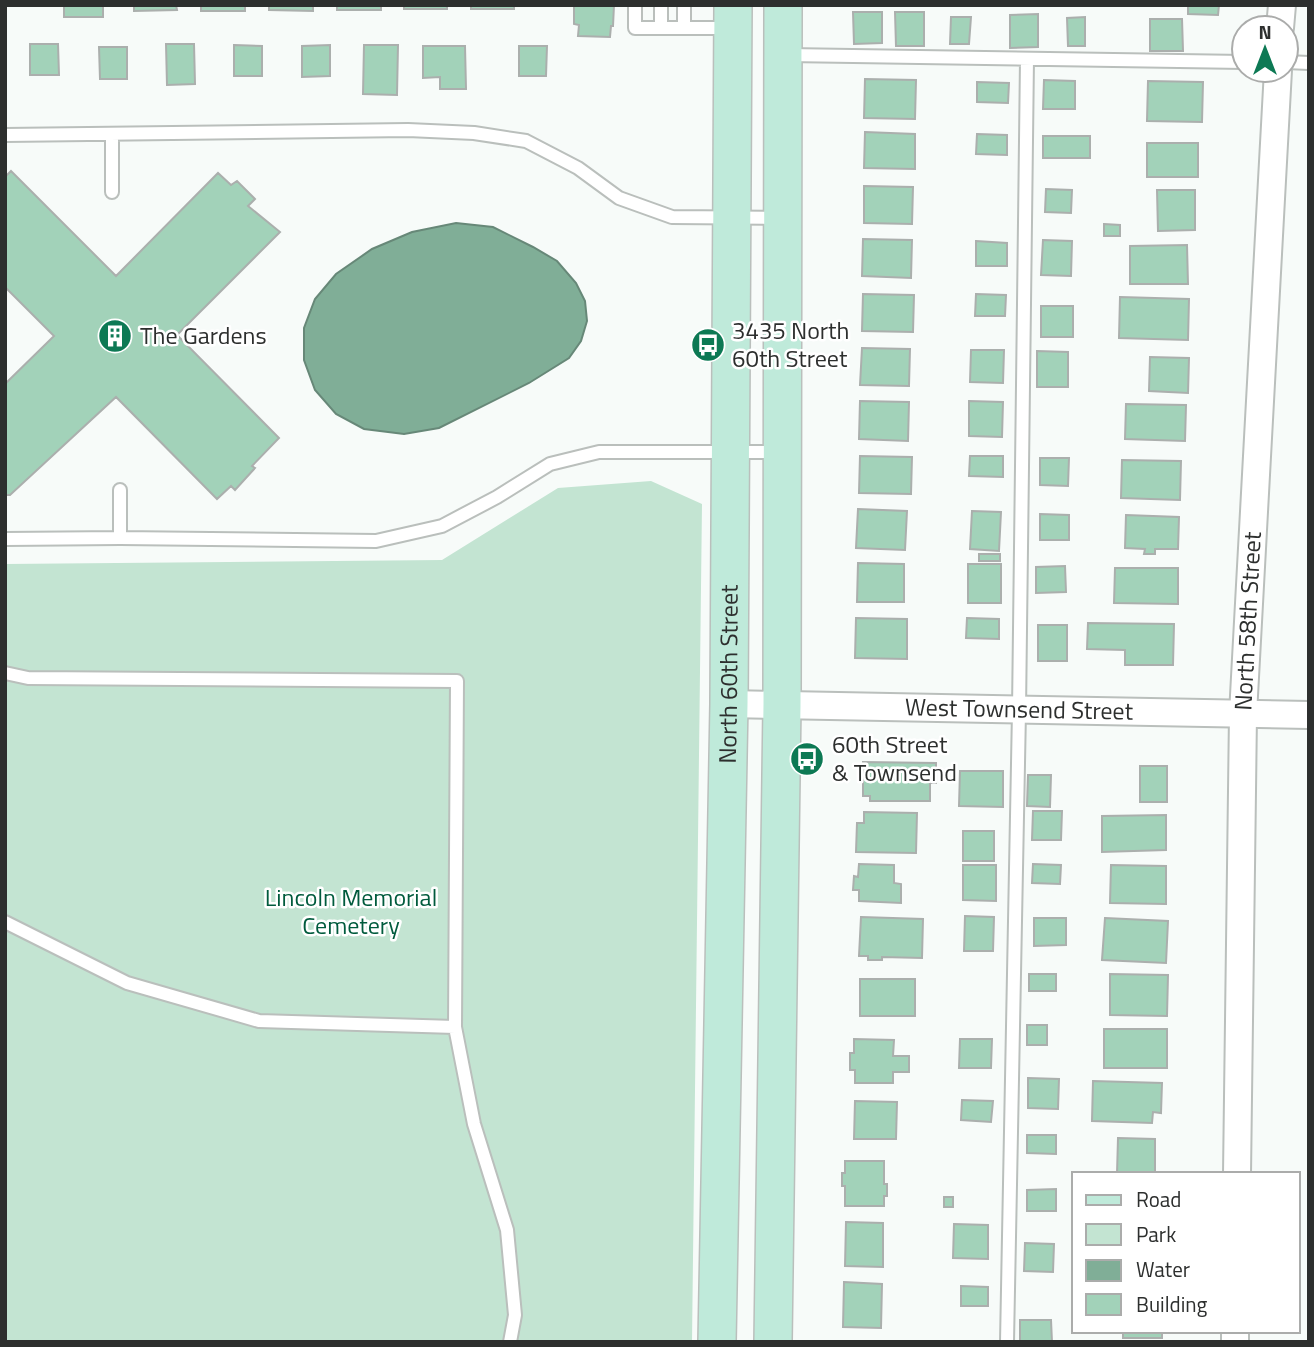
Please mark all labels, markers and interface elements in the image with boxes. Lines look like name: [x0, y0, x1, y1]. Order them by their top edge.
north arrow: [1230, 14, 1300, 84]
text: N: [1258, 17, 1272, 46]
place label: 3435 North 60th Street: [732, 312, 849, 376]
building icon: The Gardens: [96, 317, 134, 355]
place label: The Gardens: [140, 317, 267, 353]
bus stop icon: 3435 North 60th Street: [689, 326, 727, 364]
street label: North 58th Street: [1224, 530, 1270, 712]
street label: North 60th Street: [709, 584, 747, 764]
street label: West Townsend Street: [905, 688, 1134, 729]
place label: 60th Street & Townsend: [832, 726, 957, 790]
bus stop icon: 60th Street & Townsend: [788, 740, 826, 778]
park label: Lincoln Memorial Cemetery: [265, 879, 437, 943]
legend: [1072, 1172, 1300, 1333]
text: Road: [1136, 1183, 1181, 1215]
text: Park: [1136, 1218, 1176, 1250]
text: Water: [1136, 1253, 1190, 1285]
text: Building: [1136, 1288, 1208, 1320]

